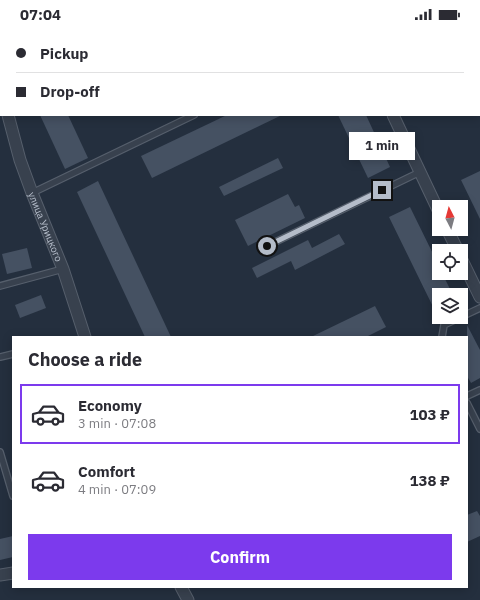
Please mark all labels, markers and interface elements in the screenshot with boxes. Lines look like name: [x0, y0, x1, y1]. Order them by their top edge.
text: 07:04: [20, 5, 61, 24]
text: Pickup: [40, 44, 88, 63]
text: Drop-off: [40, 82, 100, 101]
callout: 1 min: [349, 132, 415, 160]
text: 1 min: [365, 137, 399, 154]
route end: [373, 181, 391, 199]
street label: улица Урицкого: [26, 190, 66, 264]
north arrow: [432, 200, 468, 236]
map controls: [432, 200, 468, 324]
route start: [258, 237, 276, 255]
button: locate: [432, 244, 468, 280]
button: layers: [432, 288, 468, 324]
text: Choose a ride: [28, 348, 142, 371]
icon: car: [30, 396, 66, 432]
text: Economy: [78, 396, 142, 415]
text: 103 ₽: [410, 405, 450, 424]
text: 3 min · 07:08: [78, 415, 156, 432]
icon: car: [30, 462, 66, 498]
text: Comfort: [78, 462, 135, 481]
text: 138 ₽: [410, 471, 450, 490]
text: 4 min · 07:09: [78, 481, 156, 498]
button: Confirm: [28, 534, 452, 580]

